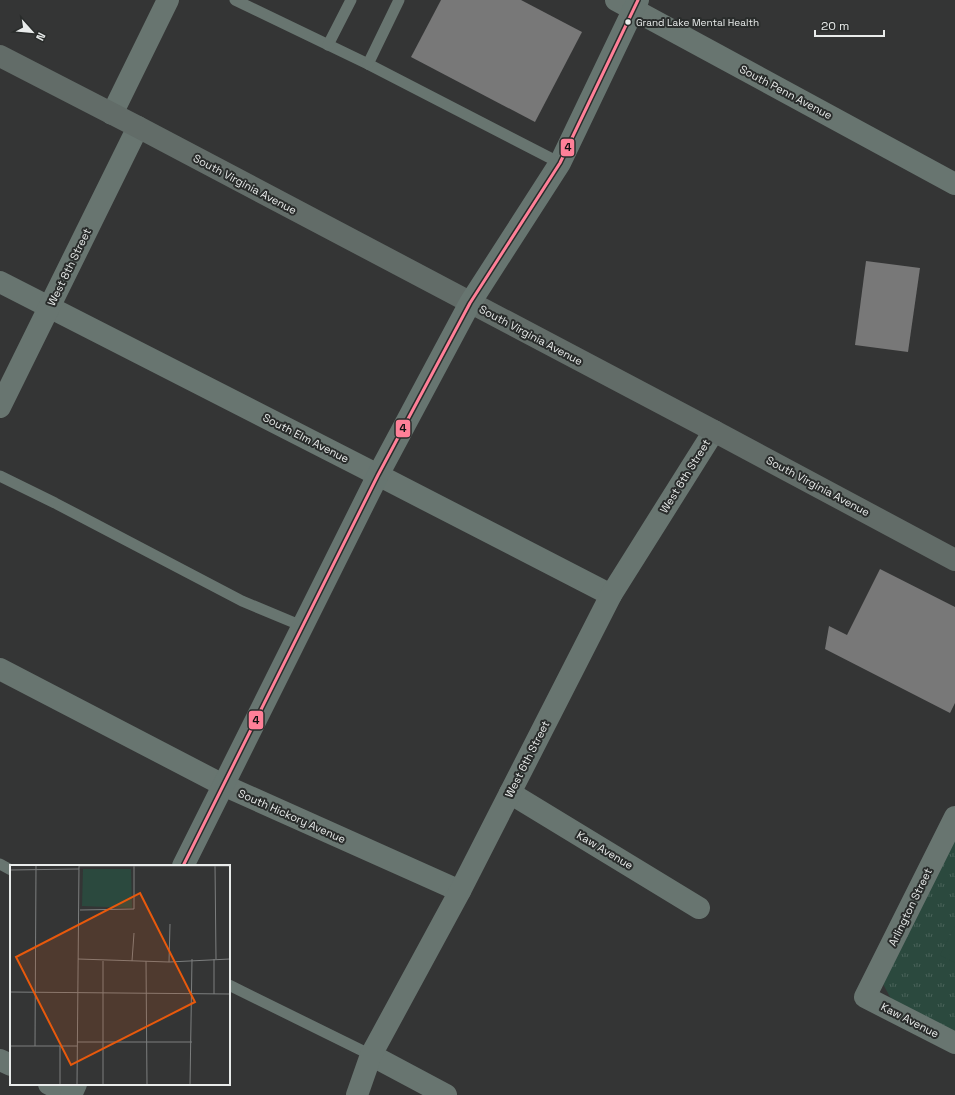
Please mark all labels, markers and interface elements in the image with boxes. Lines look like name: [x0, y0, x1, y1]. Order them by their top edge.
north arrow: [12, 12, 52, 52]
scale bar: [815, 12, 884, 38]
place label: Grand Lake Mental Health: [636, 16, 759, 29]
marker: Grand Lake Mental Health: [623, 17, 633, 27]
text: 20 m: [821, 18, 849, 34]
text: N: [33, 30, 49, 43]
street label: South Penn Avenue: [737, 62, 835, 122]
line badge: 4: [560, 138, 575, 157]
text: 4: [565, 140, 572, 154]
street label: South Virginia Avenue: [191, 151, 299, 217]
street label: West 8th Street: [44, 226, 94, 308]
street label: South Virginia Avenue: [477, 302, 585, 368]
street label: South Elm Avenue: [261, 410, 351, 466]
line badge: 4: [395, 419, 411, 438]
text: 4: [400, 421, 407, 435]
street label: West 6th Street: [657, 436, 713, 516]
street label: South Virginia Avenue: [764, 453, 872, 519]
line badge: 4: [248, 710, 264, 730]
text: 4: [253, 713, 260, 727]
street label: West 6th Street: [502, 718, 552, 800]
street label: South Hickory Avenue: [236, 786, 348, 846]
street label: Kaw Avenue: [574, 828, 636, 872]
inset map: [10, 865, 230, 1085]
street label: Arlington Street: [885, 866, 935, 948]
street label: Kaw Avenue: [879, 999, 941, 1041]

